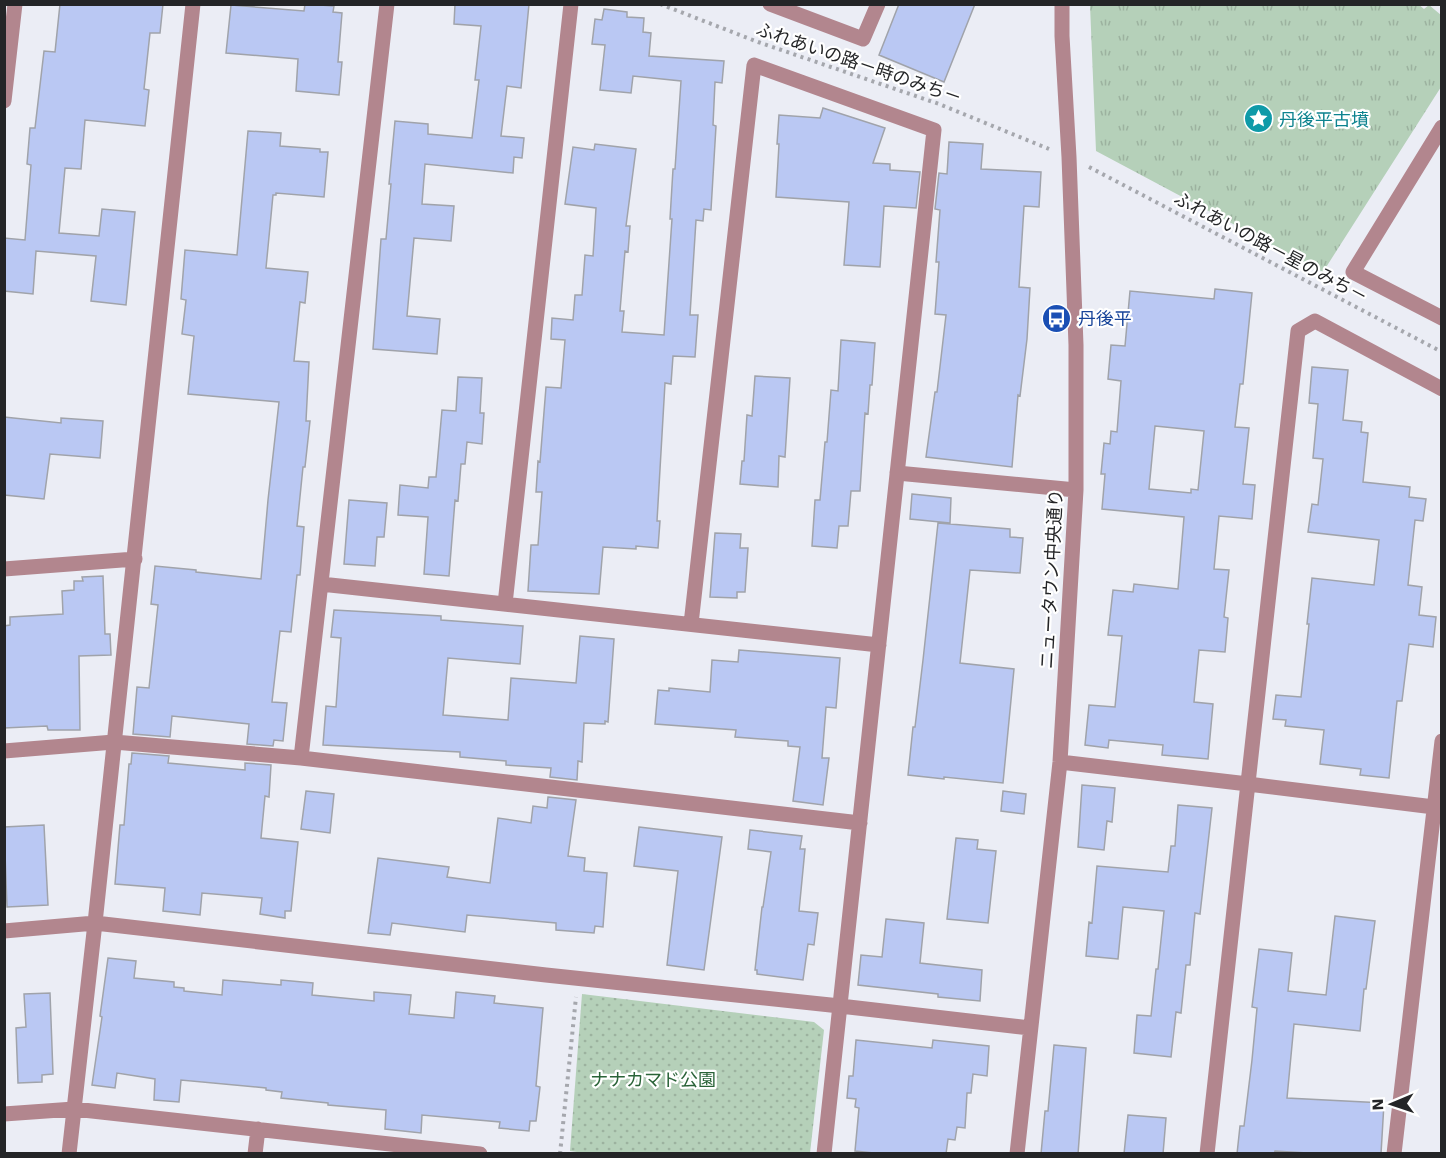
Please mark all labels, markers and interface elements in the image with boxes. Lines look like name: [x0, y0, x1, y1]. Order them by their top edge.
street label: ふれあいの路－時のみち－: [753, 18, 965, 108]
place icon: 丹後平古墳: [1242, 103, 1274, 135]
place label: 丹後平古墳: [1279, 109, 1369, 130]
street label: ふれあいの路－星のみち－: [1171, 187, 1371, 307]
bus stop icon: 丹後平: [1041, 302, 1073, 334]
place label: 丹後平: [1078, 308, 1132, 329]
street label: ニュータウン中央通り: [1036, 489, 1066, 669]
park label: ナナカマド公園: [590, 1069, 716, 1090]
north arrow: [1362, 1074, 1422, 1134]
text: N: [1368, 1098, 1387, 1111]

